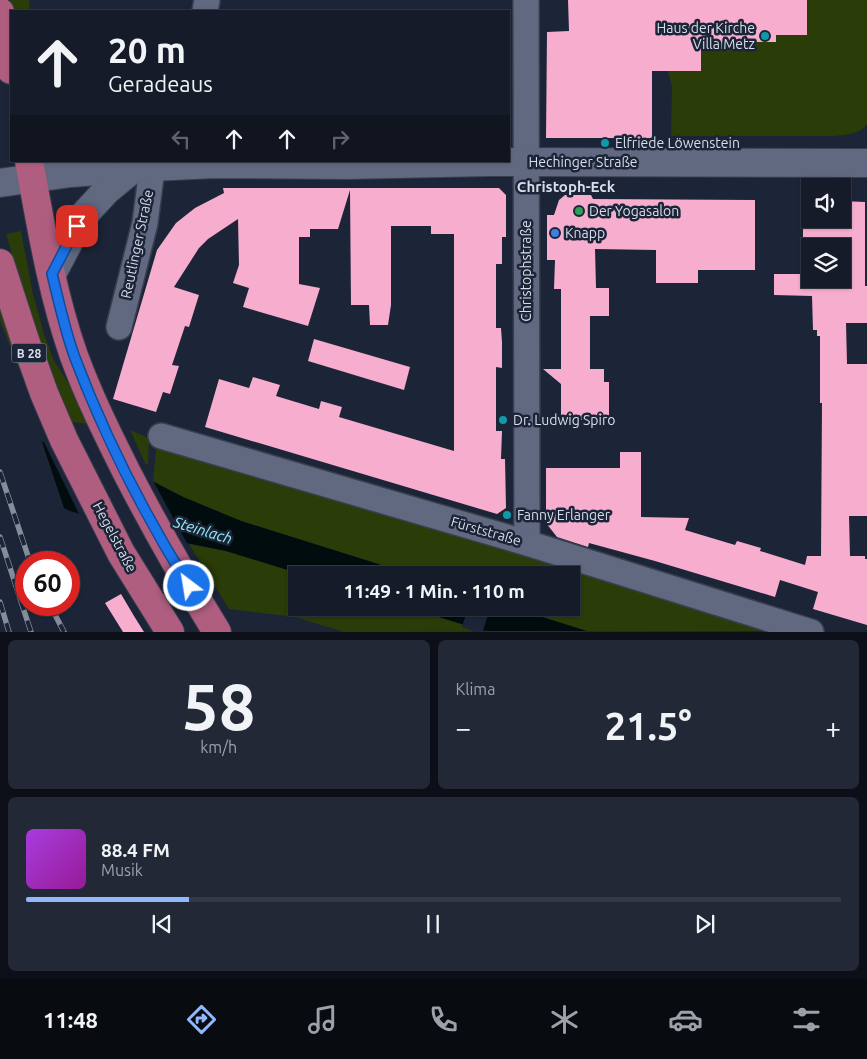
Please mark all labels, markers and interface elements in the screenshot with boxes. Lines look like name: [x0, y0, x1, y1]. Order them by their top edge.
place label: Haus der Kirche Villa Metz: [657, 20, 755, 52]
icon: ahead: [25, 30, 90, 95]
text: 20 m: [108, 30, 186, 70]
marker: Haus der Kirche Villa Metz: [759, 30, 771, 42]
text: Geradeaus: [108, 71, 213, 96]
icon: left: [167, 125, 195, 153]
icon: ahead: [220, 125, 248, 153]
icon: ahead: [273, 125, 301, 153]
icon: right: [326, 125, 354, 153]
place label: Elfriede Löwenstein: [615, 135, 740, 151]
marker: Elfriede Löwenstein: [599, 137, 611, 149]
street label: Hechinger Straße: [528, 154, 638, 170]
district label: Christoph-Eck: [517, 178, 616, 195]
map controls: [801, 178, 851, 288]
button: sound: [801, 178, 851, 228]
street label: Reutlinger Straße: [118, 188, 156, 300]
place label: Der Yogasalon: [589, 203, 679, 219]
pin: [56, 205, 98, 247]
marker: Der Yogasalon: [573, 205, 585, 217]
icon: arrive: [63, 212, 91, 240]
street label: Christophstraße: [518, 220, 534, 322]
place label: Knapp: [565, 225, 605, 241]
marker: Knapp: [549, 227, 561, 239]
button: layers: [801, 238, 851, 288]
road number: B 28: [12, 343, 46, 362]
place label: Dr. Ludwig Spiro: [513, 412, 615, 428]
marker: Dr. Ludwig Spiro: [497, 414, 509, 426]
street label: Hegelstraße: [90, 499, 140, 575]
place label: Fanny Erlanger: [517, 507, 611, 523]
marker: Fanny Erlanger: [501, 509, 513, 521]
water label: Steinlach: [171, 513, 234, 547]
street label: Fürststraße: [449, 513, 523, 549]
speed limit sign: 60: [15, 551, 80, 616]
position arrow: [162, 559, 214, 611]
text: 11:49 · 1 Min. · 110 m: [343, 580, 525, 602]
text: 58: [182, 669, 255, 742]
text: Klima: [456, 680, 495, 698]
text: 21.5°: [605, 705, 692, 747]
text: −: [456, 712, 471, 743]
text: +: [825, 712, 841, 743]
text: km/h: [200, 738, 237, 756]
text: 88.4 FM: [101, 839, 170, 861]
text: Musik: [101, 861, 143, 879]
icon: previous: [148, 910, 176, 938]
icon: pause: [419, 910, 447, 938]
icon: next: [691, 910, 719, 938]
icon: directions: [184, 1002, 219, 1037]
icon: music: [305, 1002, 340, 1037]
icon: phone: [426, 1002, 461, 1037]
icon: climate: [547, 1002, 582, 1037]
icon: car: [668, 1002, 703, 1037]
icon: filters: [789, 1002, 824, 1037]
text: 11:48: [43, 1007, 98, 1032]

